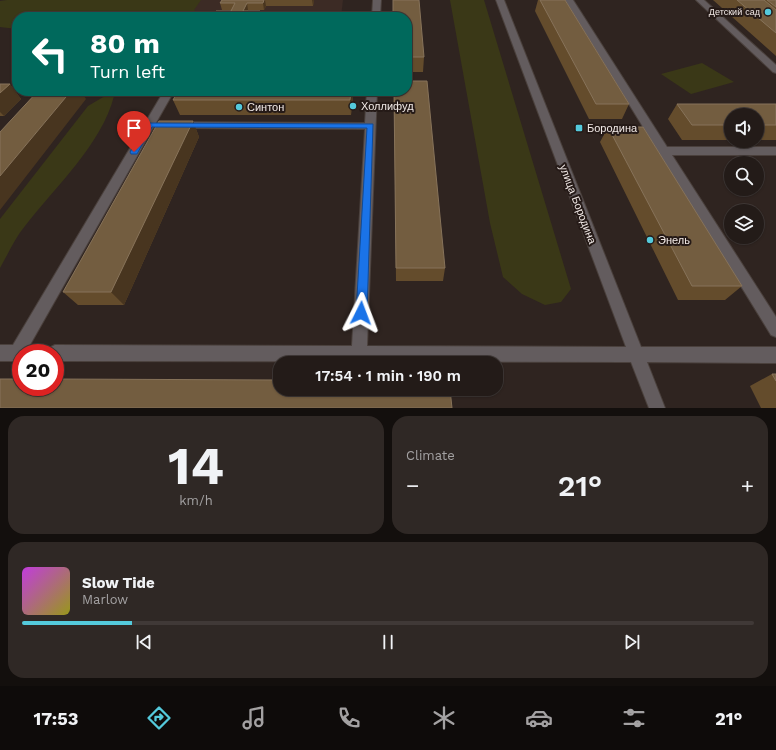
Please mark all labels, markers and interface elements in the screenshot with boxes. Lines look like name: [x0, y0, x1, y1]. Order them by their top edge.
place label: Детский сад: [709, 7, 761, 17]
marker: Детский сад: [763, 7, 773, 17]
text: 80 m: [90, 27, 160, 60]
icon: left: [24, 28, 76, 80]
text: Turn left: [90, 61, 165, 82]
place label: Холлифуд: [361, 100, 414, 113]
place label: Синтон: [247, 101, 284, 114]
marker: Холлифуд: [348, 101, 358, 111]
marker: Синтон: [234, 102, 244, 112]
map controls: [724, 108, 764, 244]
button: sound: [724, 108, 764, 148]
pin: [117, 111, 151, 152]
icon: arrive: [123, 117, 145, 139]
place label: Бородина: [587, 122, 638, 135]
marker: Бородина: [574, 123, 584, 133]
button: search: [724, 156, 764, 196]
street label: улица Бородина: [556, 163, 599, 247]
button: layers: [724, 204, 764, 244]
place label: Энель: [658, 234, 690, 247]
marker: Энель: [645, 235, 655, 245]
position arrow: [340, 292, 382, 334]
speed limit sign: 20: [12, 344, 64, 396]
text: 17:54 · 1 min · 190 m: [315, 367, 461, 385]
text: 14: [168, 436, 224, 497]
text: Climate: [406, 448, 455, 463]
text: 21°: [558, 468, 602, 503]
text: −: [406, 473, 419, 498]
text: +: [741, 473, 754, 498]
text: km/h: [179, 493, 213, 508]
text: Slow Tide: [82, 574, 155, 592]
text: Marlow: [82, 592, 128, 607]
icon: previous: [133, 631, 155, 653]
icon: pause: [377, 631, 399, 653]
icon: next: [621, 631, 643, 653]
icon: directions: [145, 704, 173, 732]
icon: music: [240, 704, 268, 732]
icon: phone: [335, 704, 363, 732]
icon: climate: [430, 704, 458, 732]
icon: car: [525, 704, 553, 732]
icon: filters: [620, 704, 648, 732]
text: 17:53: [33, 708, 78, 729]
text: 21°: [715, 708, 742, 729]

